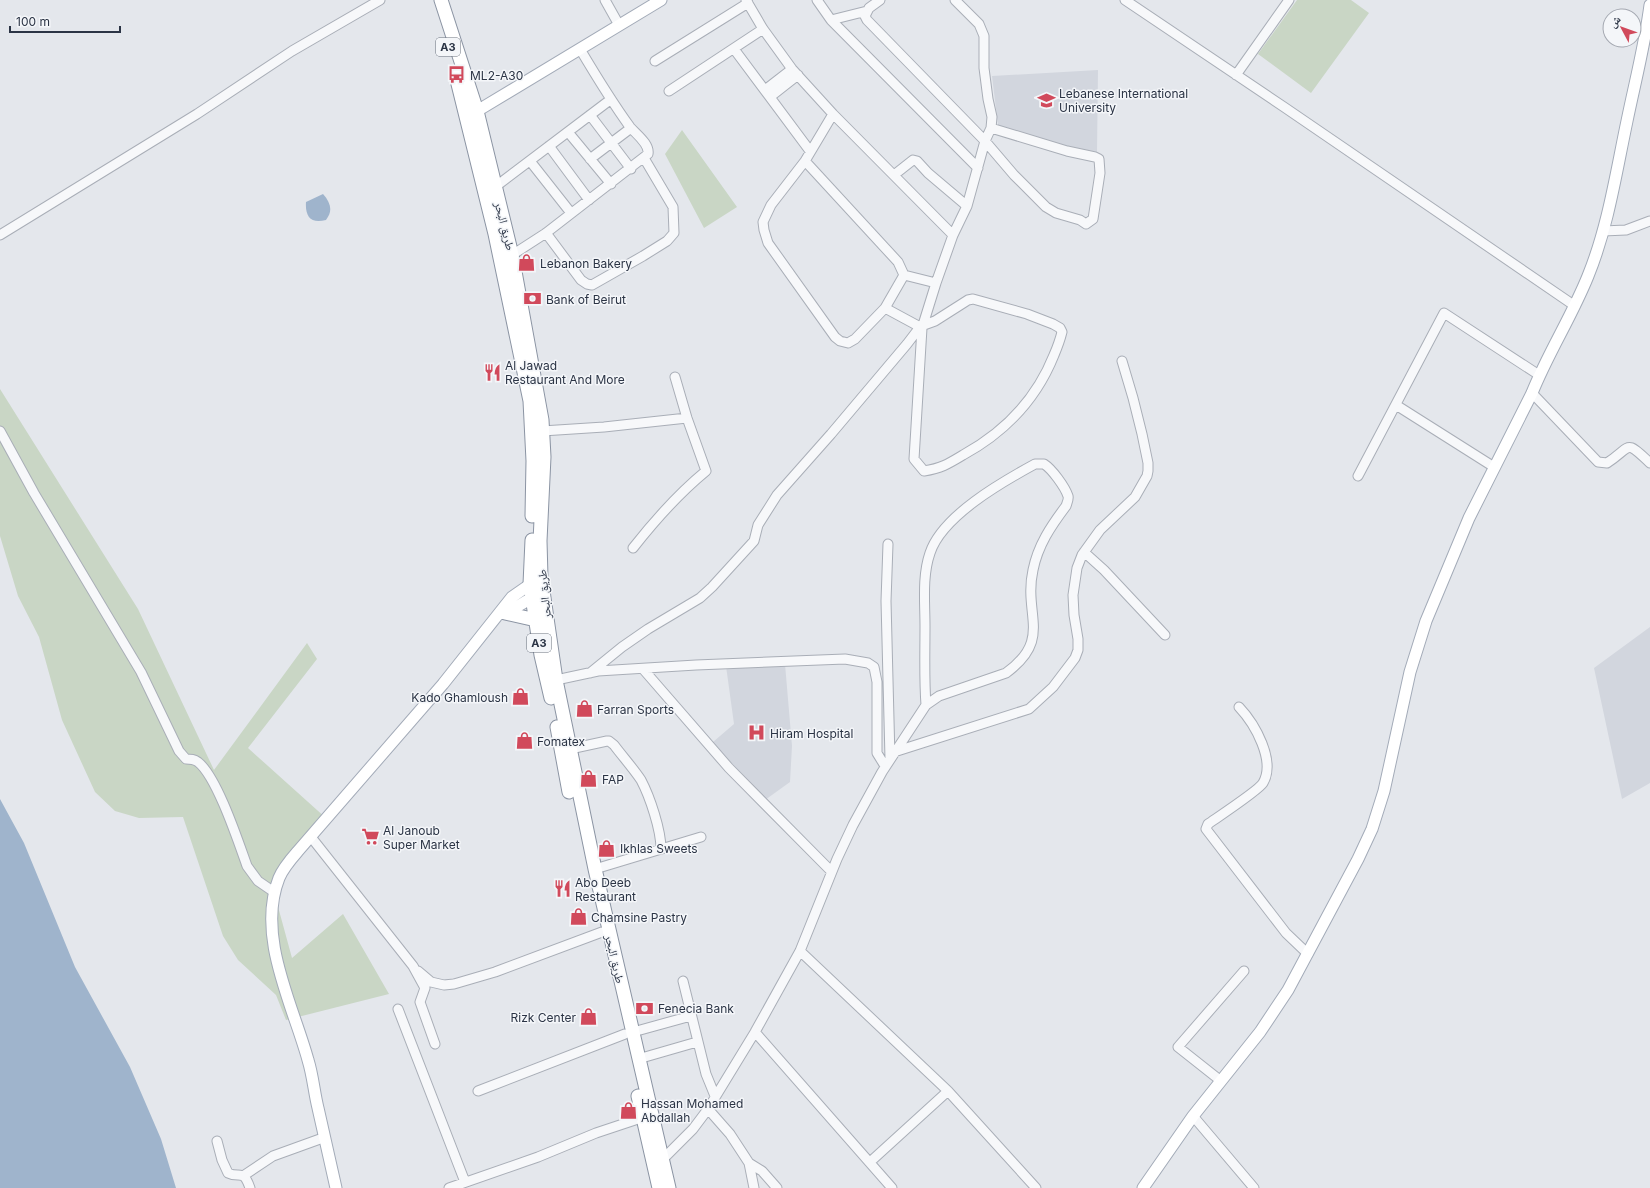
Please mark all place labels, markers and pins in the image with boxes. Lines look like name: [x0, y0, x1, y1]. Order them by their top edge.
bus stop icon: ML2-A30: [447, 65, 467, 85]
place label: ML2-A30: [470, 68, 523, 83]
place label: Lebanese International University: [1059, 86, 1188, 115]
school or university icon: Lebanese International University: [1036, 90, 1056, 110]
shop icon: Lebanon Bakery: [517, 253, 537, 273]
place label: Lebanon Bakery: [540, 256, 632, 271]
bank icon: Bank of Beirut: [523, 289, 543, 309]
place label: Bank of Beirut: [546, 292, 626, 307]
place label: Al Jawad Restaurant And More: [505, 358, 625, 387]
restaurant icon: Al Jawad Restaurant And More: [482, 362, 502, 382]
shop icon: Kado Ghamloush: [511, 687, 531, 707]
place label: Kado Ghamloush: [411, 690, 508, 705]
shop icon: Farran Sports: [574, 699, 594, 719]
place label: Farran Sports: [597, 702, 674, 717]
hospital icon: Hiram Hospital: [747, 723, 767, 743]
place label: Hiram Hospital: [770, 726, 853, 741]
shop icon: Fomatex: [514, 731, 534, 751]
place label: Fomatex: [537, 734, 586, 749]
shop icon: FAP: [579, 769, 599, 789]
place label: FAP: [602, 772, 624, 787]
place label: Al Janoub Super Market: [383, 823, 460, 852]
supermarket icon: Al Janoub Super Market: [360, 827, 380, 847]
shop icon: Ikhlas Sweets: [597, 838, 617, 858]
place label: Ikhlas Sweets: [620, 841, 698, 856]
place label: Abo Deeb Restaurant: [575, 875, 636, 904]
restaurant icon: Abo Deeb Restaurant: [552, 879, 572, 899]
shop icon: Chamsine Pastry: [568, 907, 588, 927]
place label: Chamsine Pastry: [591, 910, 687, 925]
bank icon: Fenecia Bank: [635, 998, 655, 1018]
place label: Fenecia Bank: [658, 1001, 734, 1016]
shop icon: Rizk Center: [579, 1007, 599, 1027]
place label: Rizk Center: [511, 1010, 576, 1025]
place label: Hassan Mohamed Abdallah: [641, 1096, 743, 1125]
shop icon: Hassan Mohamed Abdallah: [618, 1100, 638, 1120]

